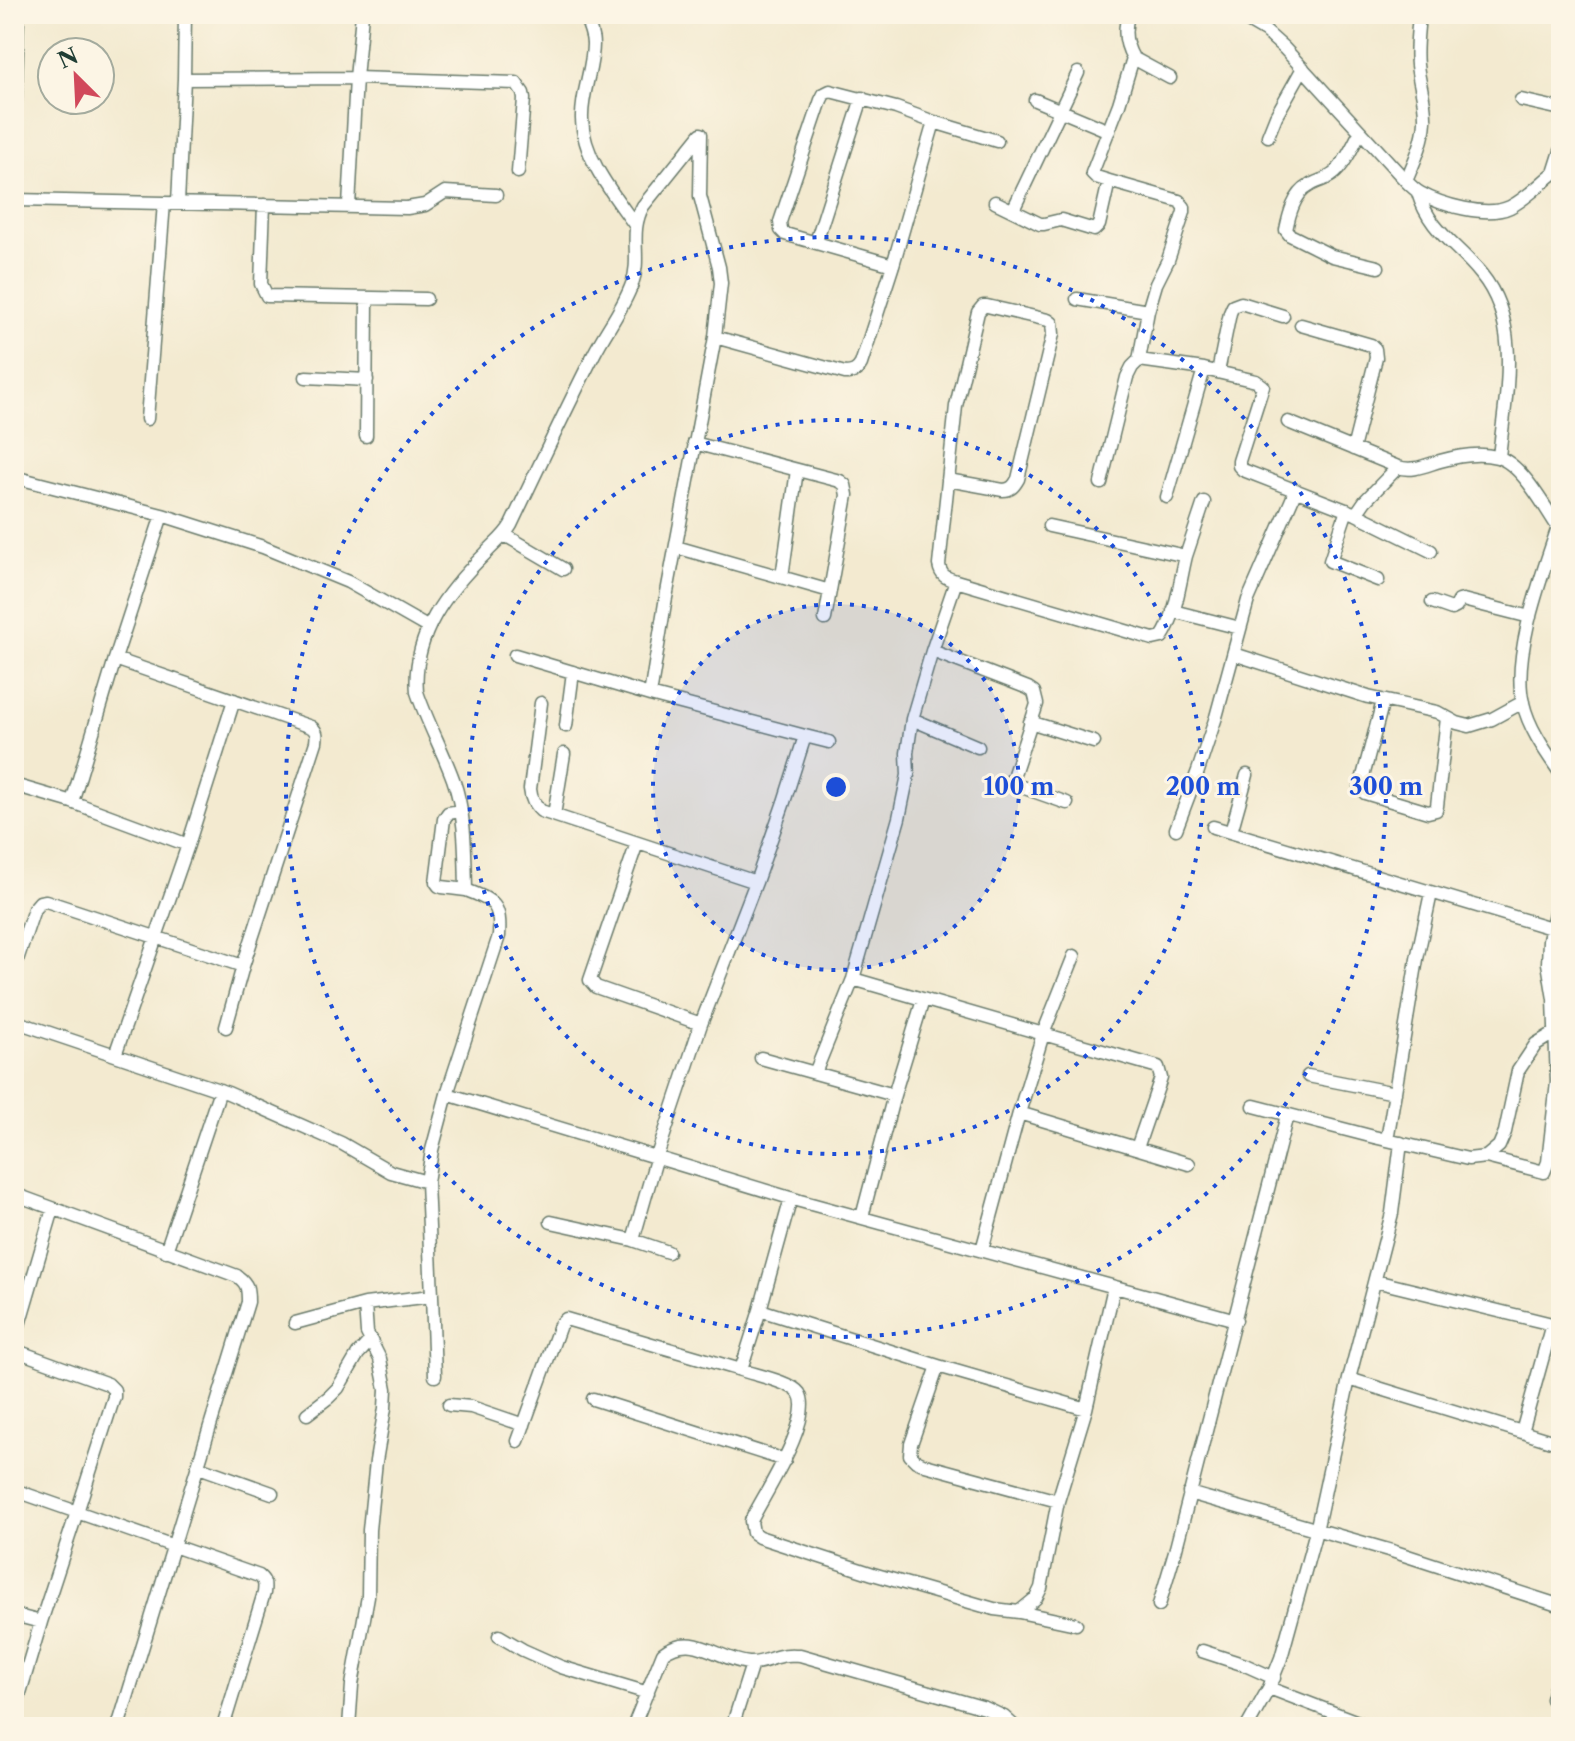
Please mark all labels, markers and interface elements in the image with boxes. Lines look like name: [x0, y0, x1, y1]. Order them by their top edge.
north arrow: [36, 36, 116, 116]
text: N: [54, 42, 82, 74]
text: 100 m: [983, 772, 1055, 801]
text: 200 m: [1166, 772, 1240, 801]
text: 300 m: [1349, 772, 1423, 801]
centre of rings: [822, 773, 850, 801]

